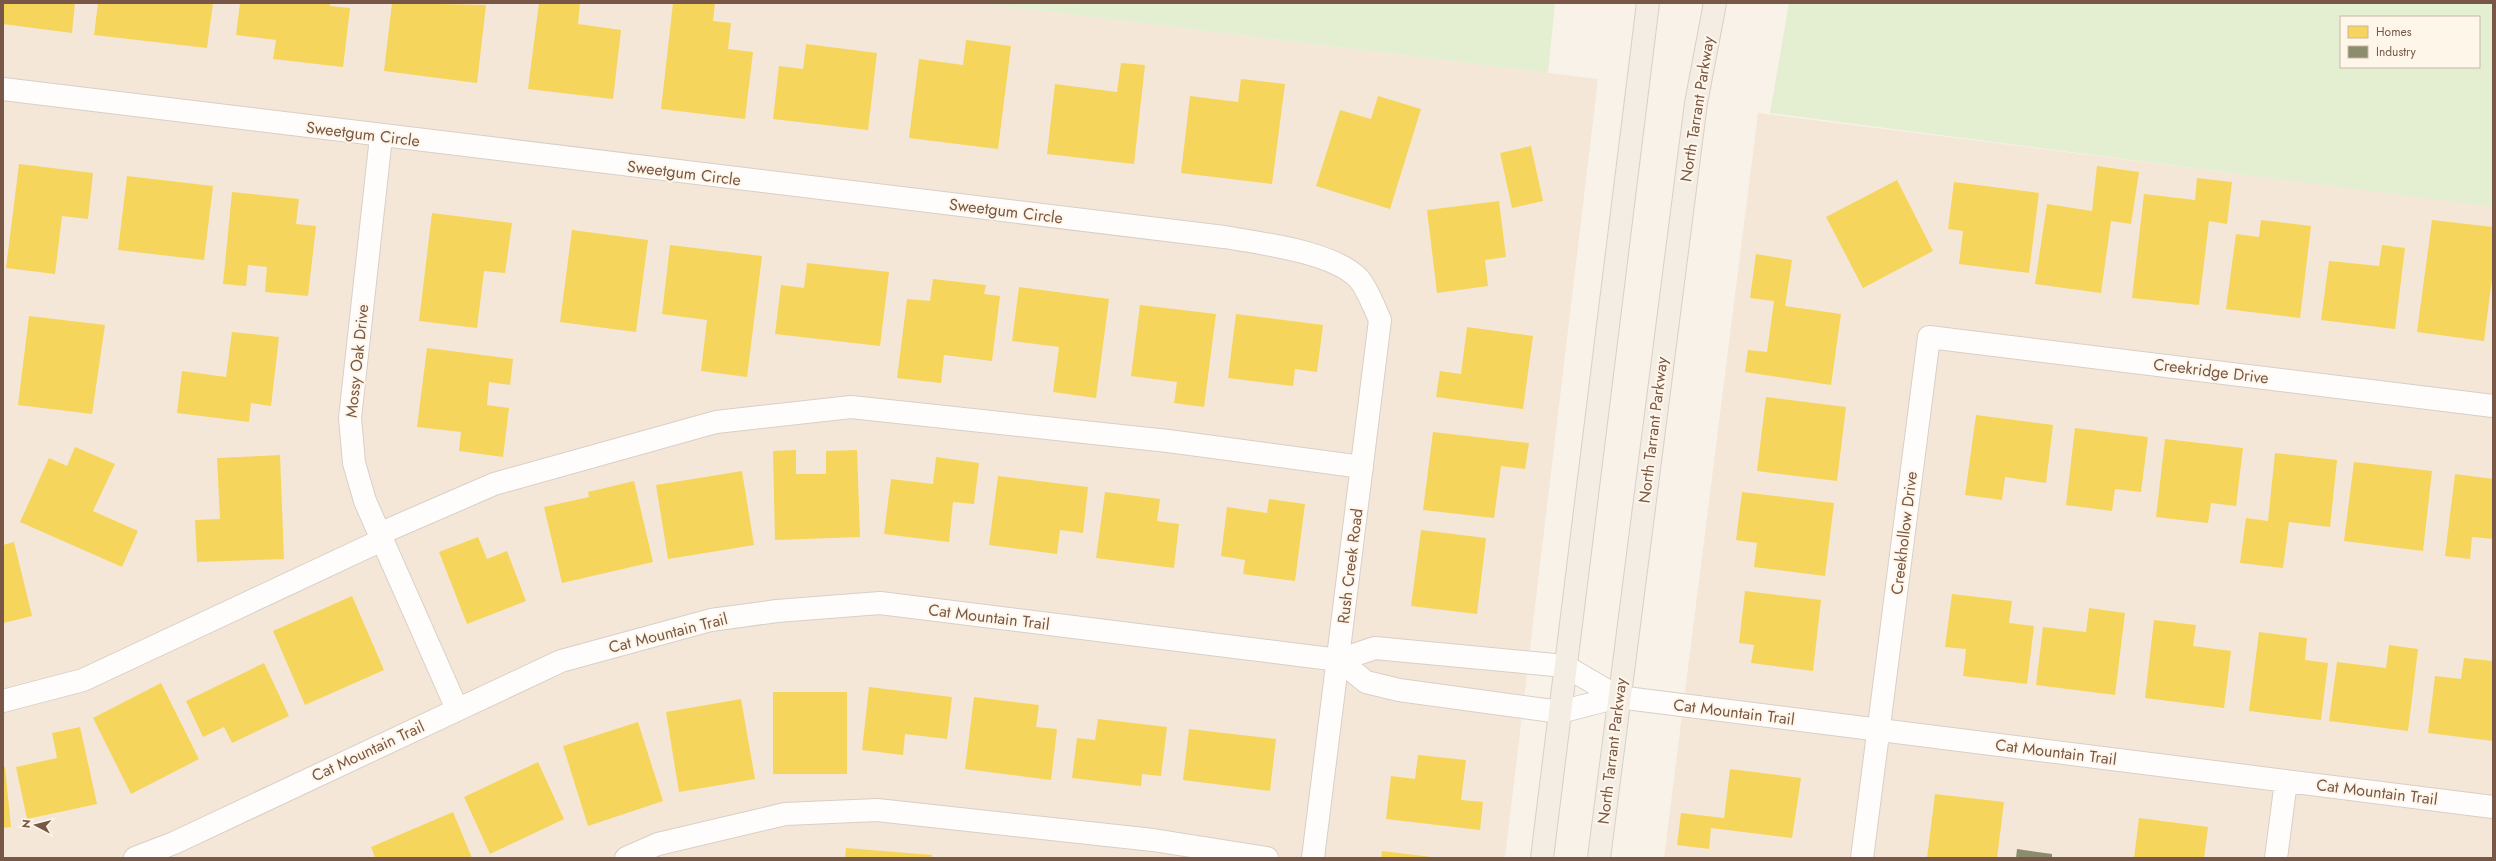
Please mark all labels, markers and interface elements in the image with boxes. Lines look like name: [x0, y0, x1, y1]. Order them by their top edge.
legend: [2340, 16, 2480, 68]
text: Homes: [2376, 23, 2412, 41]
street label: North Tarrant Parkway: [1674, 34, 1720, 183]
text: Industry: [2376, 43, 2417, 61]
street label: Sweetgum Circle: [305, 116, 421, 152]
street label: Sweetgum Circle: [626, 155, 742, 191]
street label: Sweetgum Circle: [948, 193, 1064, 229]
street label: Mossy Oak Drive: [340, 303, 374, 419]
street label: Creekridge Drive: [2152, 353, 2270, 389]
street label: North Tarrant Parkway: [1633, 355, 1674, 504]
street label: Creekhollow Drive: [1885, 470, 1923, 596]
street label: Rush Creek Road: [1332, 507, 1368, 625]
street label: Cat Mountain Trail: [927, 598, 1051, 636]
street label: Cat Mountain Trail: [606, 607, 730, 659]
street label: North Tarrant Parkway: [1592, 676, 1633, 825]
street label: Cat Mountain Trail: [1672, 693, 1796, 731]
street label: Cat Mountain Trail: [308, 715, 428, 787]
street label: Cat Mountain Trail: [1994, 733, 2118, 771]
street label: Cat Mountain Trail: [2315, 773, 2439, 811]
north arrow: [16, 805, 56, 845]
text: N: [18, 818, 35, 829]

